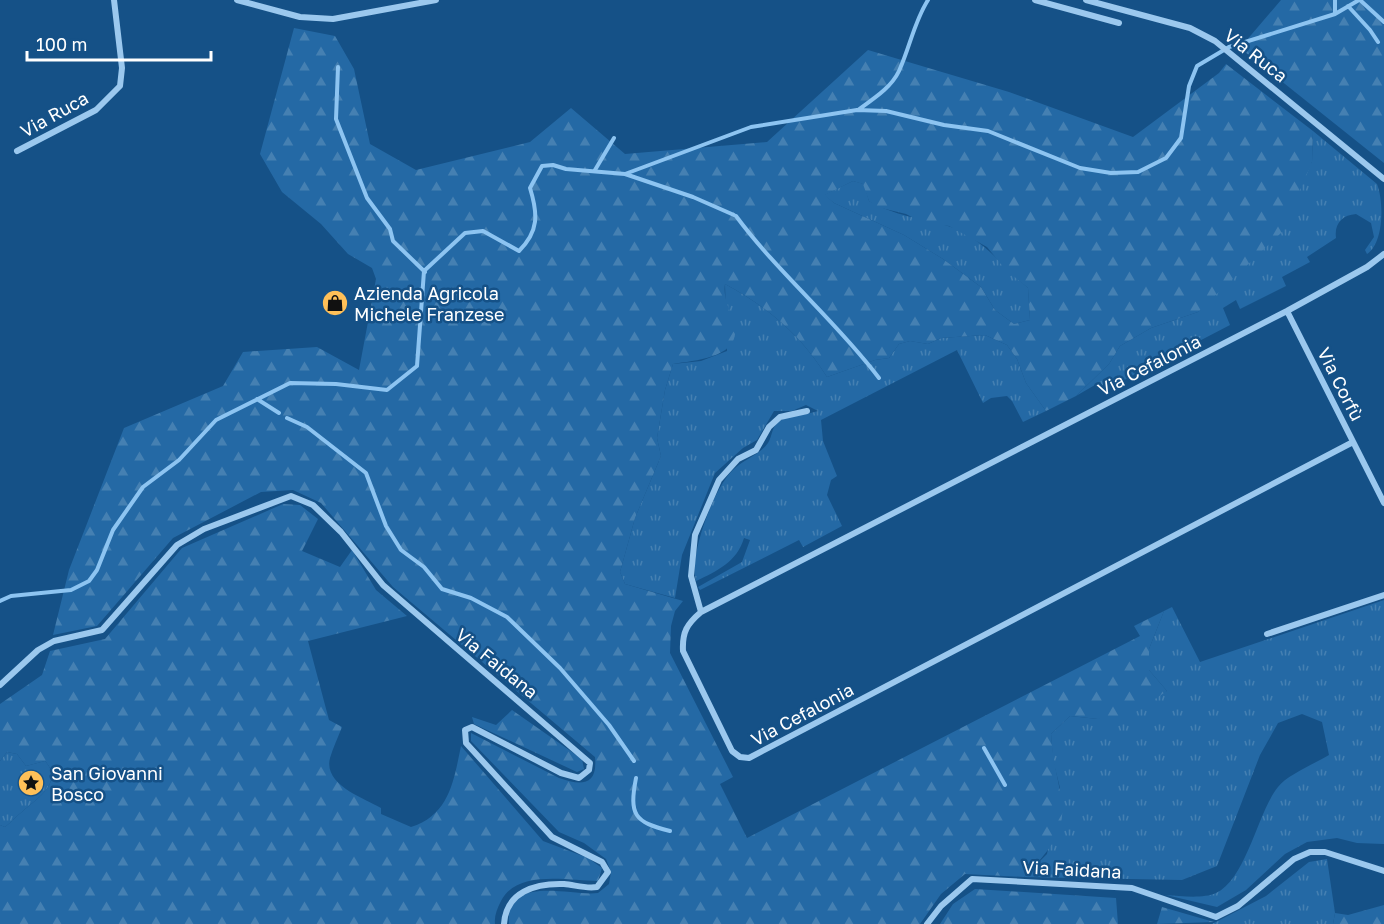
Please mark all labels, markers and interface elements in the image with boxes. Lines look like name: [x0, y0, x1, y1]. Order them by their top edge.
street label: Via Ruca: [1220, 23, 1292, 87]
scale bar: [27, 24, 212, 62]
text: 100 m: [36, 33, 87, 55]
street label: Via Ruca: [16, 86, 92, 142]
place label: Azienda Agricola Michele Franzese: [354, 282, 505, 325]
shop icon: Azienda Agricola Michele Franzese: [320, 288, 350, 318]
street label: Via Cefalonia: [1094, 330, 1204, 400]
street label: Via Corfù: [1313, 344, 1369, 424]
street label: Via Faidana: [451, 623, 543, 703]
street label: Via Cefalonia: [747, 678, 857, 750]
place label: San Giovanni Bosco: [51, 762, 163, 805]
place icon: San Giovanni Bosco: [16, 768, 46, 798]
street label: Via Faidana: [1022, 855, 1122, 883]

